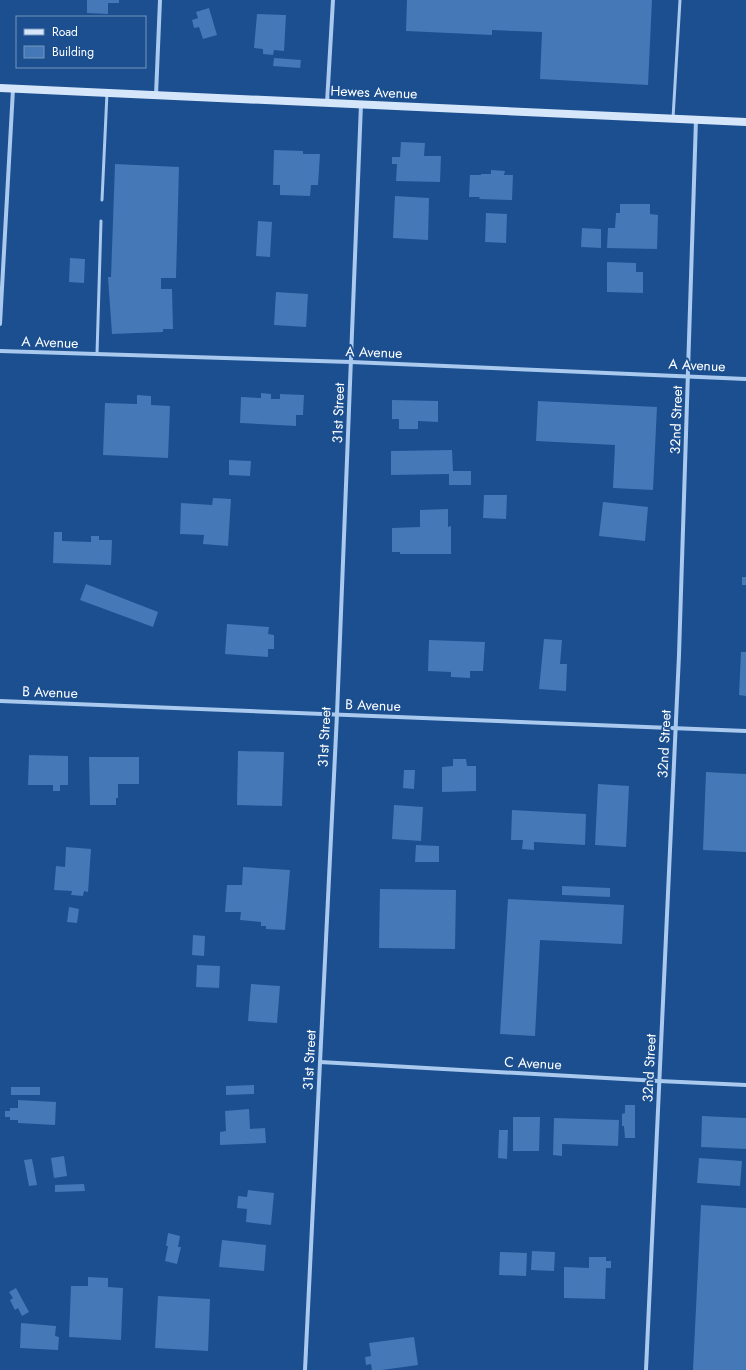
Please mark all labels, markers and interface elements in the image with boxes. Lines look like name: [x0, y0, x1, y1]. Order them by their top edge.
legend: [16, 16, 146, 68]
text: Road: [52, 23, 78, 41]
text: Building: [52, 43, 94, 61]
street label: Hewes Avenue: [330, 80, 418, 104]
street label: A Avenue: [21, 331, 79, 353]
street label: A Avenue: [345, 341, 403, 363]
street label: A Avenue: [668, 354, 726, 376]
street label: 31st Street: [327, 382, 349, 444]
street label: 32nd Street: [665, 385, 687, 455]
street label: B Avenue: [22, 681, 78, 703]
street label: B Avenue: [345, 694, 401, 716]
street label: 31st Street: [312, 706, 336, 768]
street label: 32nd Street: [652, 709, 676, 779]
street label: 31st Street: [297, 1029, 321, 1091]
street label: 32nd Street: [637, 1033, 661, 1103]
street label: C Avenue: [504, 1052, 562, 1074]

